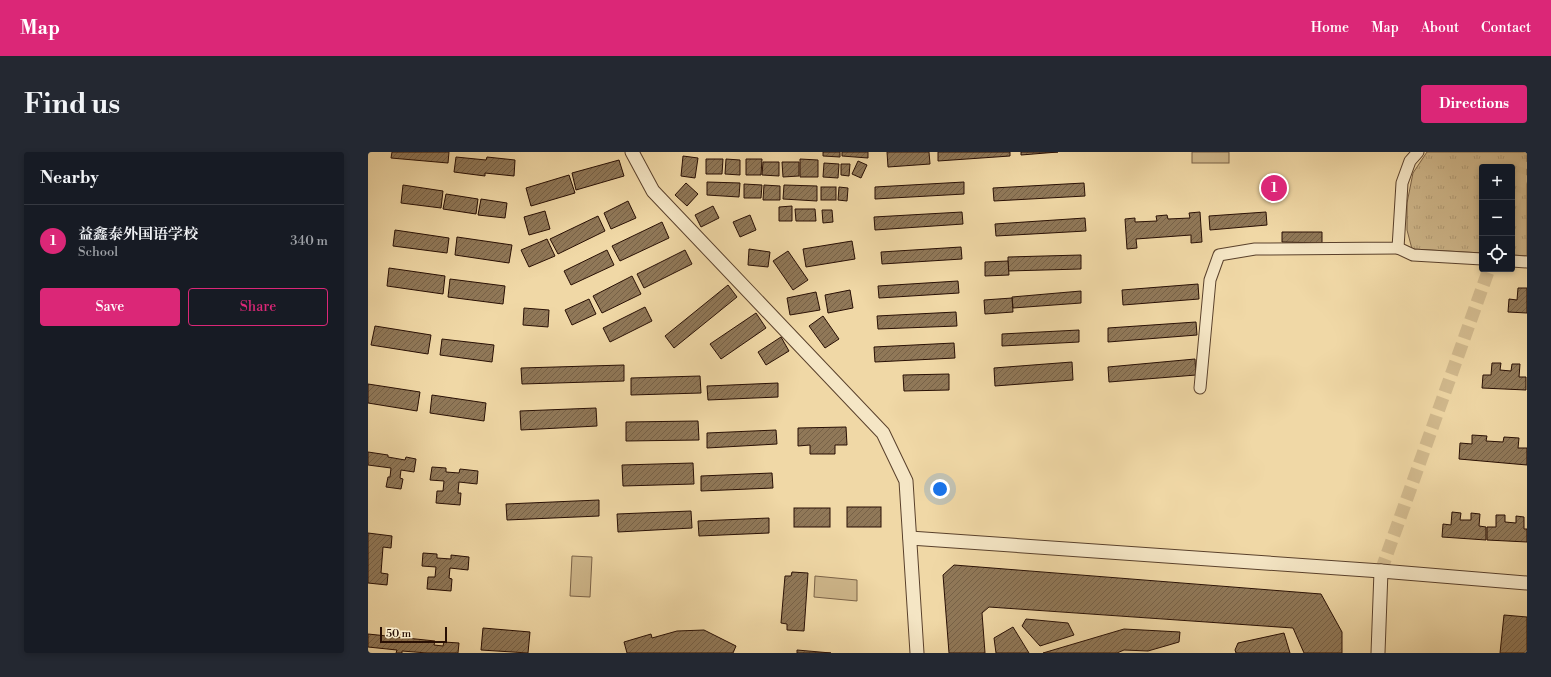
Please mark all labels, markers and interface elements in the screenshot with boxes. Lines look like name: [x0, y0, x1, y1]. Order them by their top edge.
text: Map: [20, 16, 60, 40]
text: Home: [1311, 19, 1349, 37]
text: Map: [1371, 19, 1399, 37]
text: About: [1421, 19, 1459, 37]
text: Contact: [1481, 19, 1531, 37]
button: Directions: [1421, 85, 1527, 123]
text: Find us: [24, 87, 120, 122]
map controls: [1479, 164, 1515, 272]
button: +: [1479, 164, 1515, 200]
text: Nearby: [40, 167, 99, 189]
pin: 1: [1261, 173, 1287, 203]
button: −: [1479, 200, 1515, 236]
text: 益鑫泰外国语学校: [78, 225, 198, 244]
text: 1: [50, 233, 56, 249]
text: 340 m: [290, 233, 328, 249]
button: locate: [1479, 236, 1515, 272]
text: School: [78, 244, 118, 260]
button: Save: [40, 288, 180, 326]
button: Share: [188, 288, 328, 326]
your location: [930, 479, 950, 499]
scale bar: [380, 625, 447, 644]
text: 50 m: [386, 627, 411, 641]

